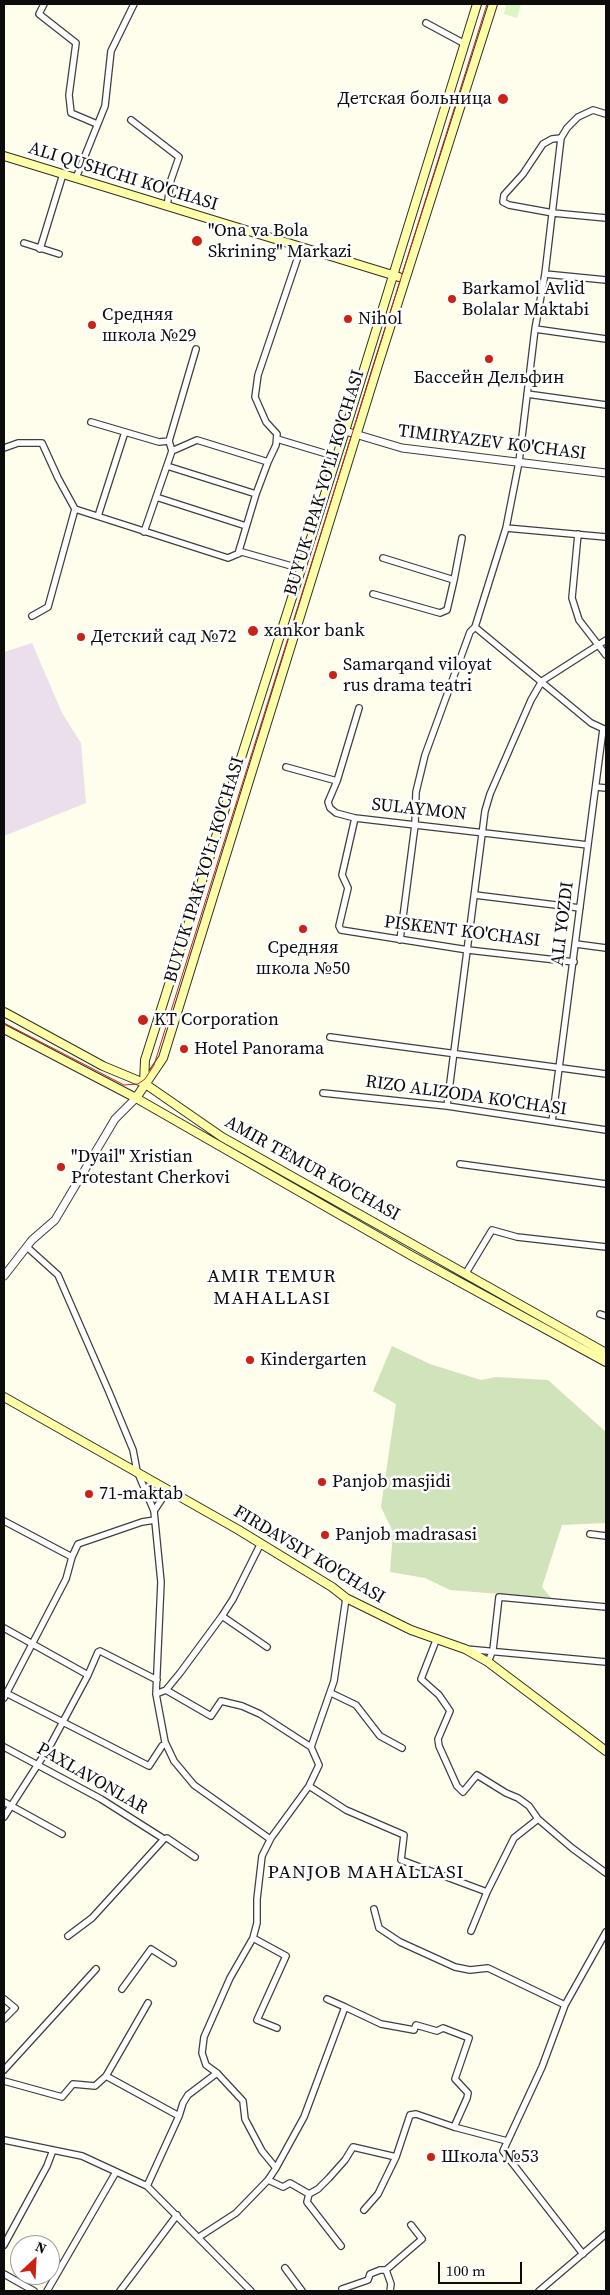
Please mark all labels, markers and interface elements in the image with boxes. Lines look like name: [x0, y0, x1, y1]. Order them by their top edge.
place label: Детская больница: [338, 88, 492, 110]
marker: Детская больница: [496, 92, 510, 106]
street label: ALI QUSHCHI KO'CHASI: [26, 138, 220, 216]
place label: "Ona va Bola Skrining" Markazi: [208, 220, 352, 262]
marker: "Ona va Bola Skrining" Markazi: [190, 234, 204, 248]
place label: Barkamol Avlid Bolalar Maktabi: [462, 278, 589, 320]
marker: Barkamol Avlid Bolalar Maktabi: [446, 293, 458, 305]
place label: Средняя школа №29: [102, 304, 196, 346]
place label: Nihol: [358, 308, 402, 330]
marker: Nihol: [342, 313, 354, 325]
marker: Средняя школа №29: [86, 319, 98, 331]
marker: Бассейн Дельфин: [483, 353, 495, 365]
street label: BUYUK IPAK YO'LI KO'CHASI: [280, 367, 370, 599]
place label: Бассейн Дельфин: [413, 367, 565, 389]
street label: TIMIRYAZEV KO'CHASI: [397, 421, 587, 465]
place label: xankor bank: [264, 620, 365, 642]
marker: xankor bank: [246, 624, 260, 638]
place label: Детский сад №72: [91, 626, 237, 648]
marker: Детский сад №72: [75, 631, 87, 643]
place label: Samarqand viloyat rus drama teatri: [343, 654, 492, 696]
marker: Samarqand viloyat rus drama teatri: [327, 669, 339, 681]
street label: BUYUK IPAK YO'LI KO'CHASI: [160, 754, 250, 986]
street label: SULAYMON: [371, 794, 467, 826]
street label: ALI YOZDI: [547, 880, 579, 968]
street label: PISKENT KO'CHASI: [383, 912, 541, 952]
marker: Средняя школа №50: [297, 923, 309, 935]
place label: Средняя школа №50: [256, 937, 350, 980]
place label: KT Corporation: [154, 1009, 279, 1031]
marker: KT Corporation: [136, 1013, 150, 1027]
place label: Hotel Panorama: [194, 1038, 324, 1060]
marker: Hotel Panorama: [178, 1043, 190, 1055]
street label: RIZO ALIZODA KO'CHASI: [364, 1071, 568, 1121]
street label: AMIR TEMUR KO'CHASI: [221, 1112, 403, 1226]
place label: "Dyail" Xristian Protestant Cherkovi: [71, 1146, 230, 1188]
marker: "Dyail" Xristian Protestant Cherkovi: [55, 1161, 67, 1173]
district label: AMIR TEMUR MAHALLASI: [206, 1266, 338, 1310]
place label: Kindergarten: [260, 1349, 367, 1371]
marker: Kindergarten: [244, 1354, 256, 1366]
place label: Panjob masjidi: [332, 1471, 451, 1493]
marker: Panjob masjidi: [316, 1476, 328, 1488]
place label: 71-maktab: [99, 1483, 183, 1505]
marker: 71-maktab: [83, 1488, 95, 1500]
street label: FIRDAVSIY KO'CHASI: [229, 1501, 389, 1609]
place label: Panjob madrasasi: [335, 1524, 477, 1546]
marker: Panjob madrasasi: [319, 1529, 331, 1541]
street label: PAXLAVONLAR: [33, 1739, 151, 1819]
district label: PANJOB MAHALLASI: [265, 1862, 467, 1884]
place label: Школа №53: [441, 2146, 539, 2168]
marker: Школа №53: [425, 2151, 437, 2163]
north arrow: [10, 2235, 60, 2285]
text: N: [32, 2236, 50, 2259]
scale bar: [440, 2252, 524, 2284]
text: 100 m: [446, 2260, 486, 2281]

